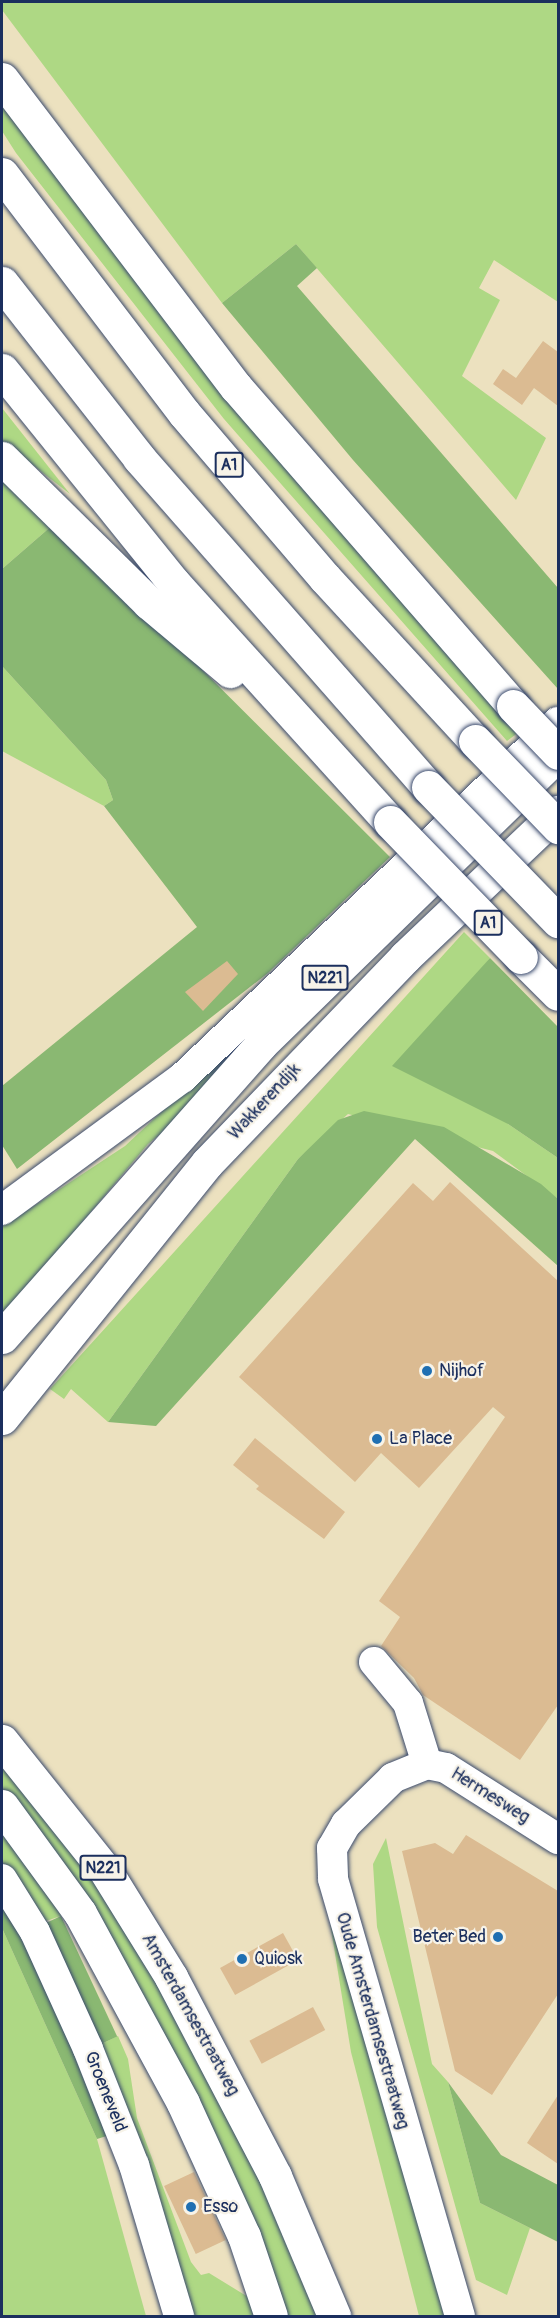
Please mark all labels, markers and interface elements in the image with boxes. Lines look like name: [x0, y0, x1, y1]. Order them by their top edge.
road number: A1: [214, 452, 244, 478]
road number: A1: [473, 910, 503, 936]
road number: N221: [301, 965, 349, 991]
street label: Wakkerendijk: [224, 1059, 306, 1145]
place label: Nijhof: [439, 1360, 484, 1382]
marker: Nijhof: [420, 1364, 434, 1378]
place label: La Place: [389, 1428, 452, 1450]
marker: La Place: [370, 1432, 384, 1446]
street label: Hermesweg: [447, 1763, 533, 1829]
road number: N221: [79, 1855, 127, 1881]
street label: Oude Amsterdamsestraatweg: [331, 1910, 413, 2132]
place label: Beter Bed: [413, 1926, 486, 1948]
street label: Amsterdamsestraatweg: [136, 1930, 244, 2100]
marker: Beter Bed: [491, 1930, 505, 1944]
place label: Quiosk: [254, 1948, 302, 1970]
marker: Quiosk: [235, 1952, 249, 1966]
street label: Groeneveld: [79, 2048, 131, 2136]
place label: Esso: [203, 2196, 238, 2218]
marker: Esso: [184, 2200, 198, 2214]

